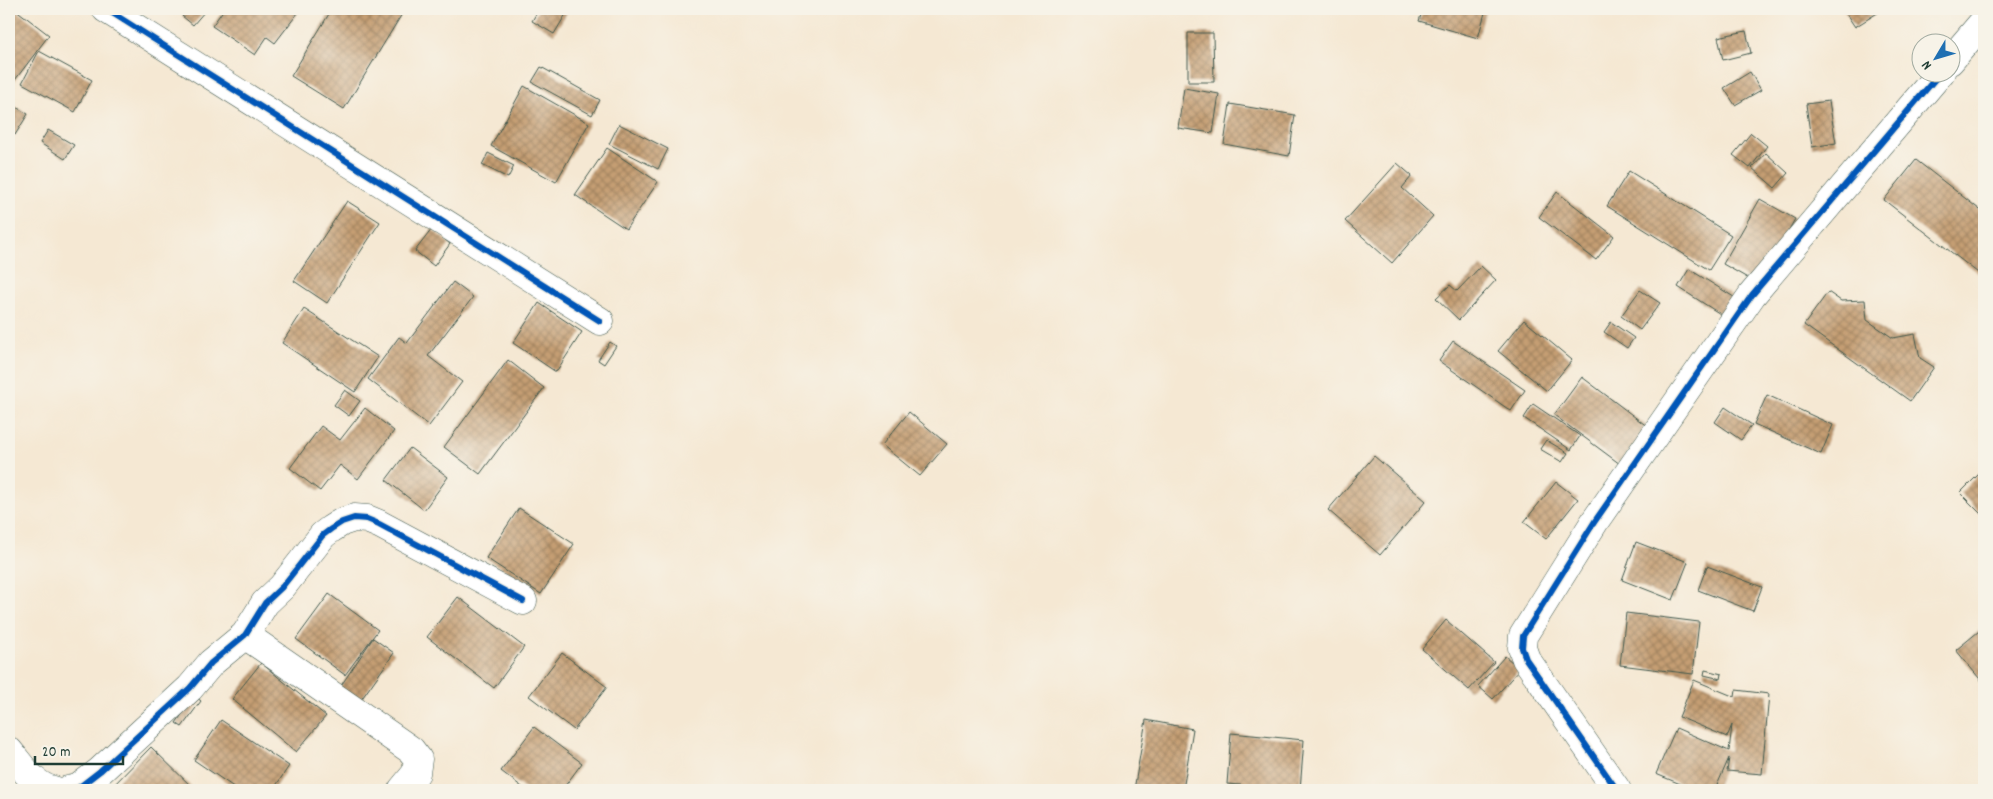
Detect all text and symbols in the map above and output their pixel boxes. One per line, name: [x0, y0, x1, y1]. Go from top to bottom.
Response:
north arrow: [1910, 32, 1960, 82]
text: N: [1917, 56, 1937, 74]
scale bar: [35, 734, 122, 766]
text: 20 m: [42, 742, 70, 764]

